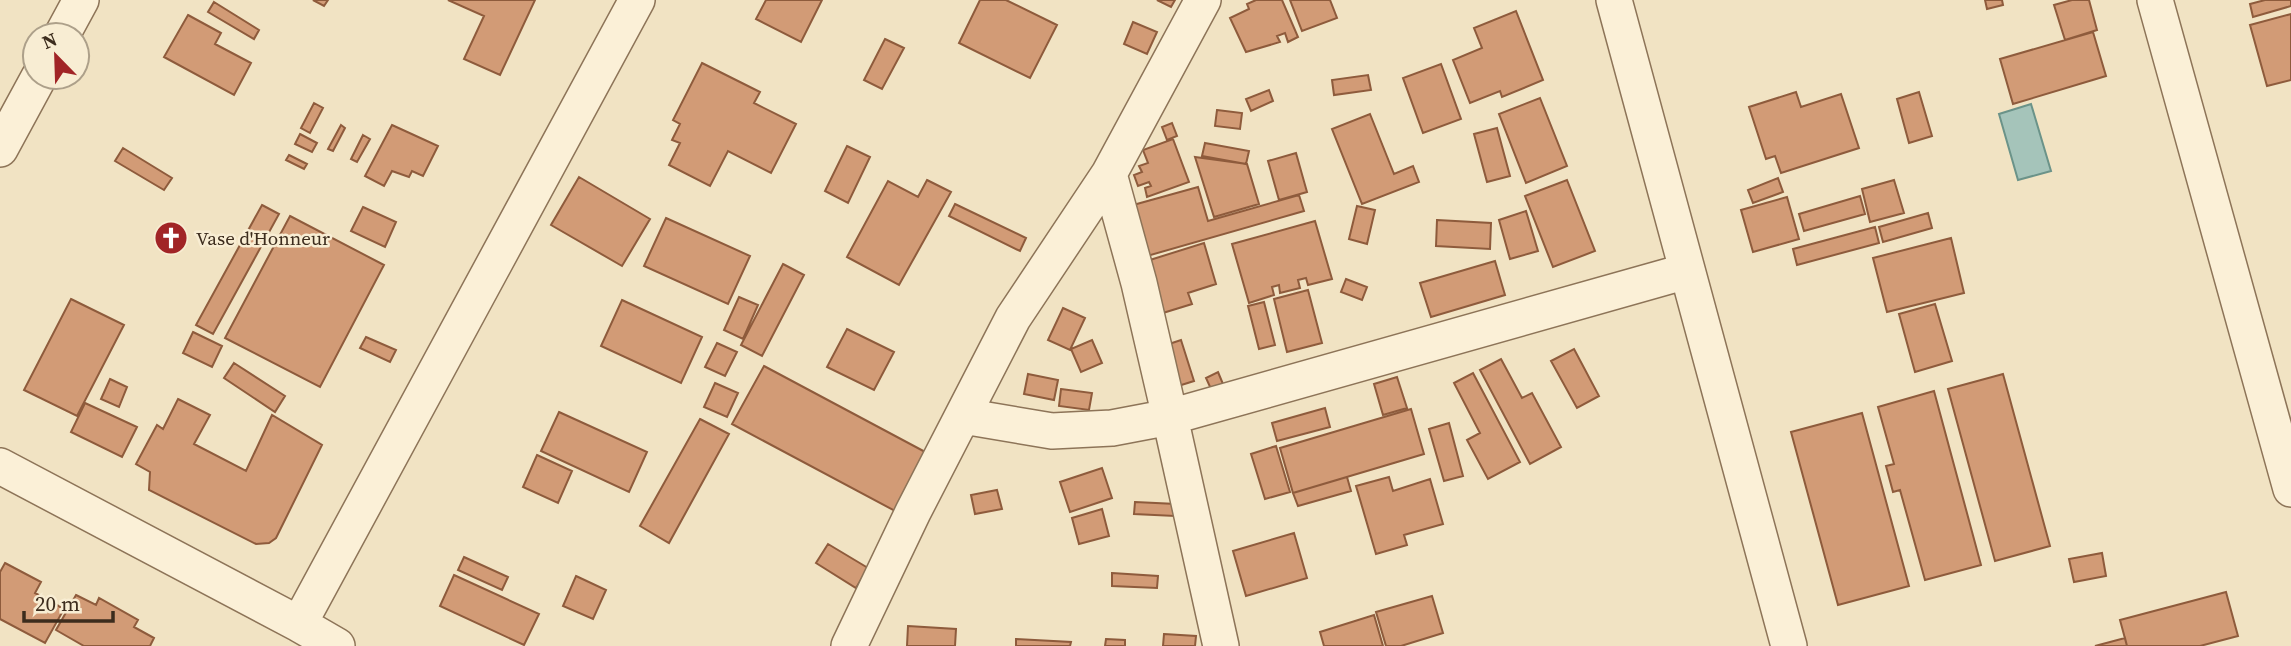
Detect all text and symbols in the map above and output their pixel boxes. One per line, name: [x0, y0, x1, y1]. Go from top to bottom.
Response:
north arrow: [21, 21, 91, 91]
text: N: [38, 26, 61, 55]
church icon: Vase d'Honneur: [152, 219, 190, 257]
place label: Vase d'Honneur: [196, 225, 330, 251]
scale bar: [24, 580, 114, 624]
text: 20 m: [35, 589, 80, 618]

